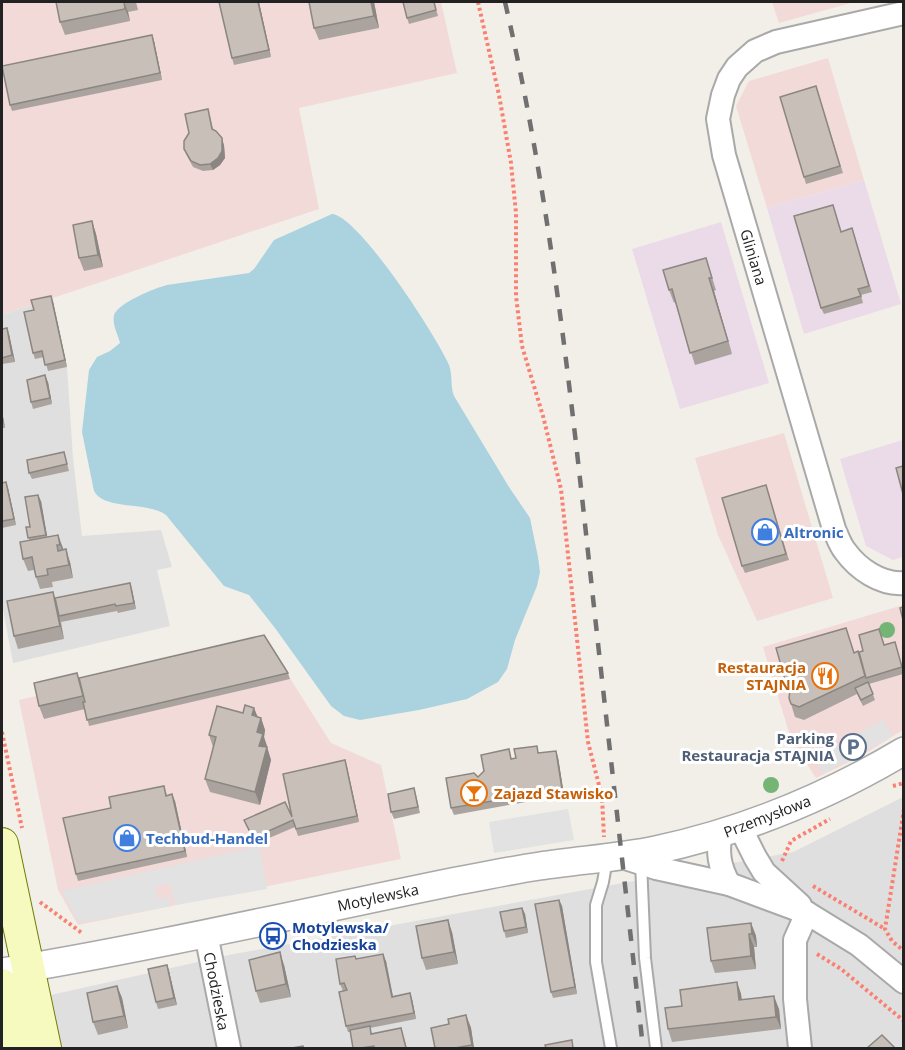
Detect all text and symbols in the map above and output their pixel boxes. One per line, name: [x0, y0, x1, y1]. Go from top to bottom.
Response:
street label: Gliniana: [736, 227, 772, 287]
shop icon: Altronic: [750, 517, 780, 547]
place label: Altronic: [784, 522, 844, 542]
place label: Restauracja STAJNIA: [717, 657, 807, 694]
restaurant icon: Restauracja STAJNIA: [810, 661, 840, 691]
place label: Parking Restauracja STAJNIA: [681, 728, 835, 765]
parking icon: Parking Restauracja STAJNIA: [838, 732, 868, 762]
bar icon: Zajazd Stawisko: [459, 778, 489, 808]
place label: Zajazd Stawisko: [494, 783, 613, 803]
street label: Przemysłowa: [721, 790, 813, 842]
shop icon: Techbud-Handel: [112, 823, 142, 853]
place label: Techbud-Handel: [146, 828, 268, 848]
street label: Motylewska: [336, 879, 420, 915]
place label: Motylewska/ Chodzieska: [292, 917, 390, 954]
bus stop icon: Motylewska/ Chodzieska: [258, 921, 288, 951]
street label: Chodzieska: [200, 950, 234, 1032]

